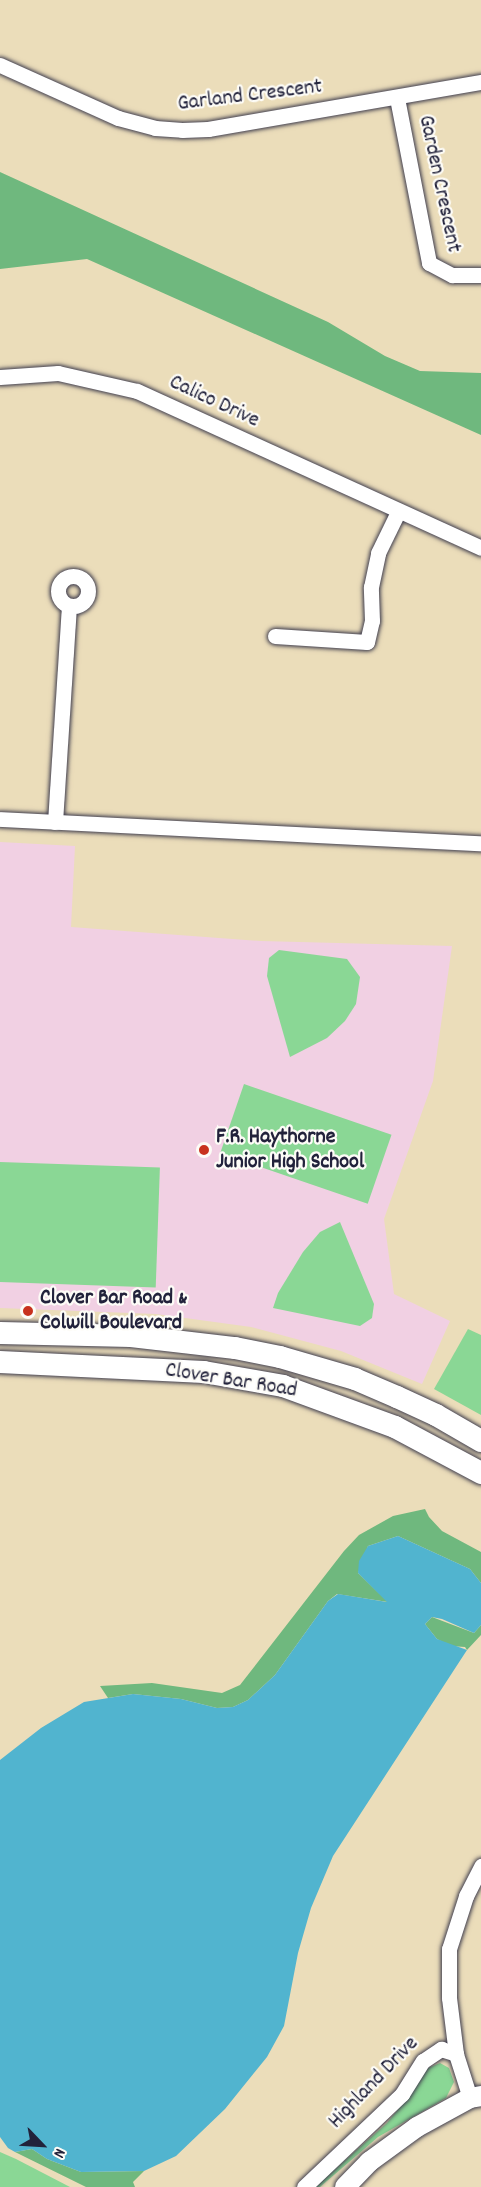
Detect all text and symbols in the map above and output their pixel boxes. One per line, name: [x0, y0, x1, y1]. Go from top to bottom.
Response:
street label: Garland Crescent: [176, 74, 324, 118]
street label: Garden Crescent: [412, 113, 466, 255]
street label: Calico Drive: [165, 370, 263, 434]
place label: F.R. Haythorne Junior High School: [216, 1124, 364, 1176]
marker: F.R. Haythorne Junior High School: [197, 1143, 211, 1157]
place label: Clover Bar Road & Colwill Boulevard: [40, 1285, 188, 1336]
marker: Clover Bar Road & Colwill Boulevard: [21, 1304, 35, 1318]
street label: Clover Bar Road: [163, 1358, 299, 1404]
street label: Highland Drive: [323, 2031, 425, 2135]
north arrow: [12, 2115, 72, 2175]
text: N: [47, 2144, 71, 2161]

